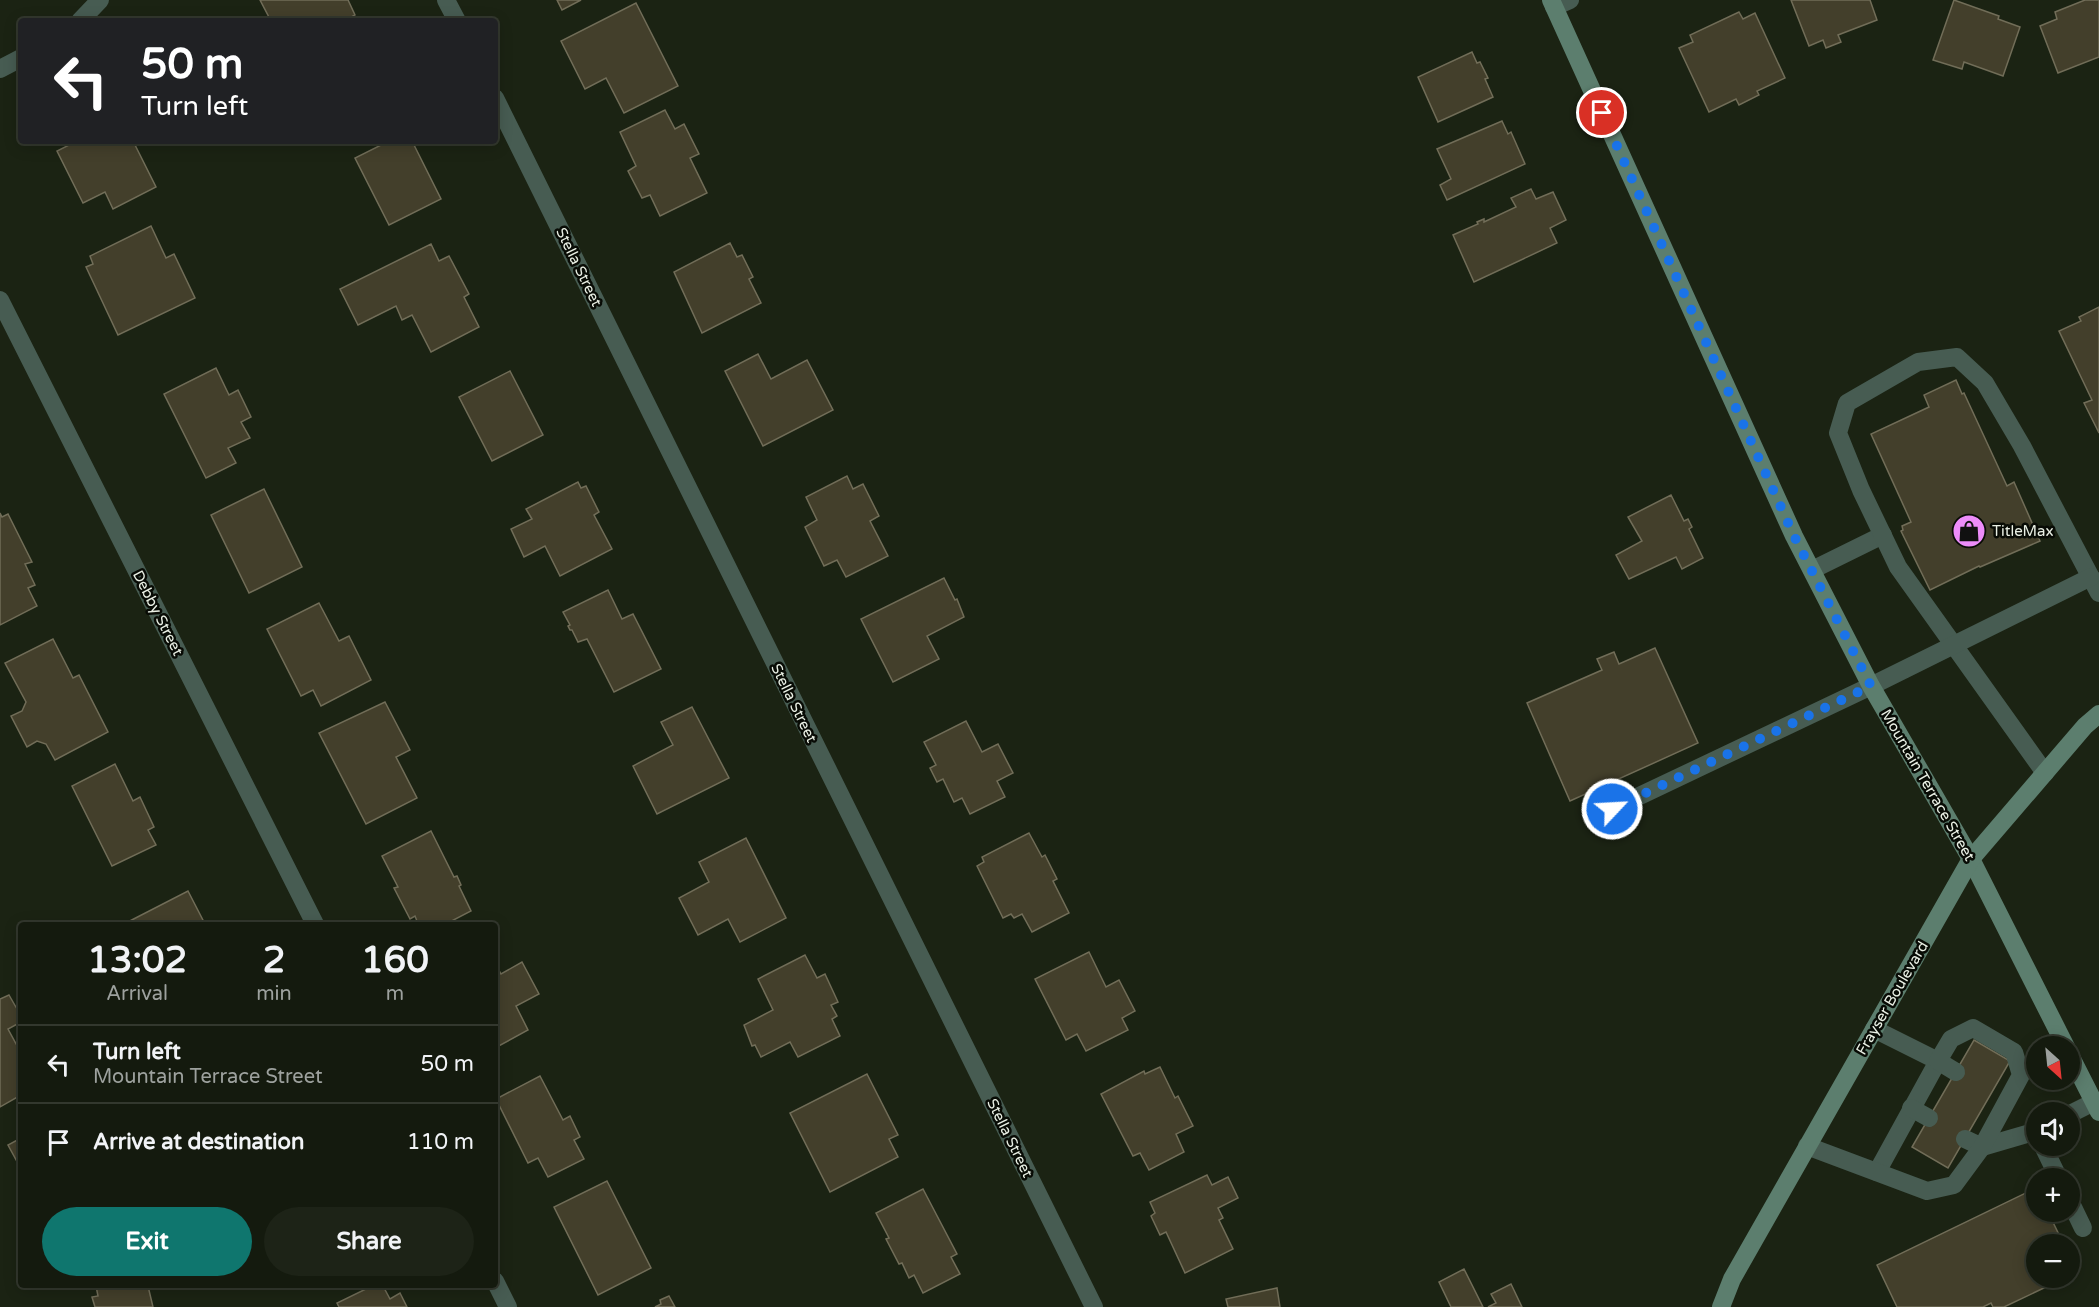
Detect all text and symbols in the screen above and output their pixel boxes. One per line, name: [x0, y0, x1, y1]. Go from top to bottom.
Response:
text: 50 m: [141, 39, 243, 90]
icon: left: [42, 42, 120, 120]
pin: [1576, 87, 1627, 138]
text: Turn left: [141, 90, 248, 123]
icon: arrive: [1585, 96, 1618, 129]
street label: Stella Street: [552, 225, 606, 310]
shop icon: TitleMax: [1951, 513, 1987, 549]
place label: TitleMax: [1992, 522, 2054, 540]
street label: Debby Street: [129, 567, 187, 659]
street label: Stella Street: [767, 661, 821, 746]
street label: Mountain Terrace Street: [1877, 706, 1979, 864]
position arrow: [1580, 777, 1644, 841]
street label: Frayser Boulevard: [1852, 938, 1932, 1058]
text: 13:02: [87, 939, 187, 982]
text: 2: [263, 939, 285, 982]
text: 160: [361, 939, 429, 982]
text: Arrival: [106, 982, 168, 1006]
text: min: [256, 982, 292, 1006]
text: m: [386, 982, 404, 1006]
north arrow: [2026, 1036, 2080, 1090]
map controls: [2026, 1036, 2080, 1288]
text: Turn left: [93, 1039, 181, 1065]
icon: left: [42, 1048, 75, 1081]
text: 50 m: [420, 1051, 474, 1077]
text: Mountain Terrace Street: [93, 1065, 323, 1089]
street label: Stella Street: [983, 1096, 1037, 1181]
button: sound: [2026, 1102, 2080, 1156]
icon: arrive: [42, 1126, 75, 1159]
text: Arrive at destination: [93, 1129, 304, 1155]
text: 110 m: [407, 1129, 474, 1155]
button: +: [2026, 1168, 2080, 1222]
button: Exit: [42, 1207, 252, 1276]
button: Share: [264, 1207, 474, 1276]
button: −: [2026, 1234, 2080, 1288]

